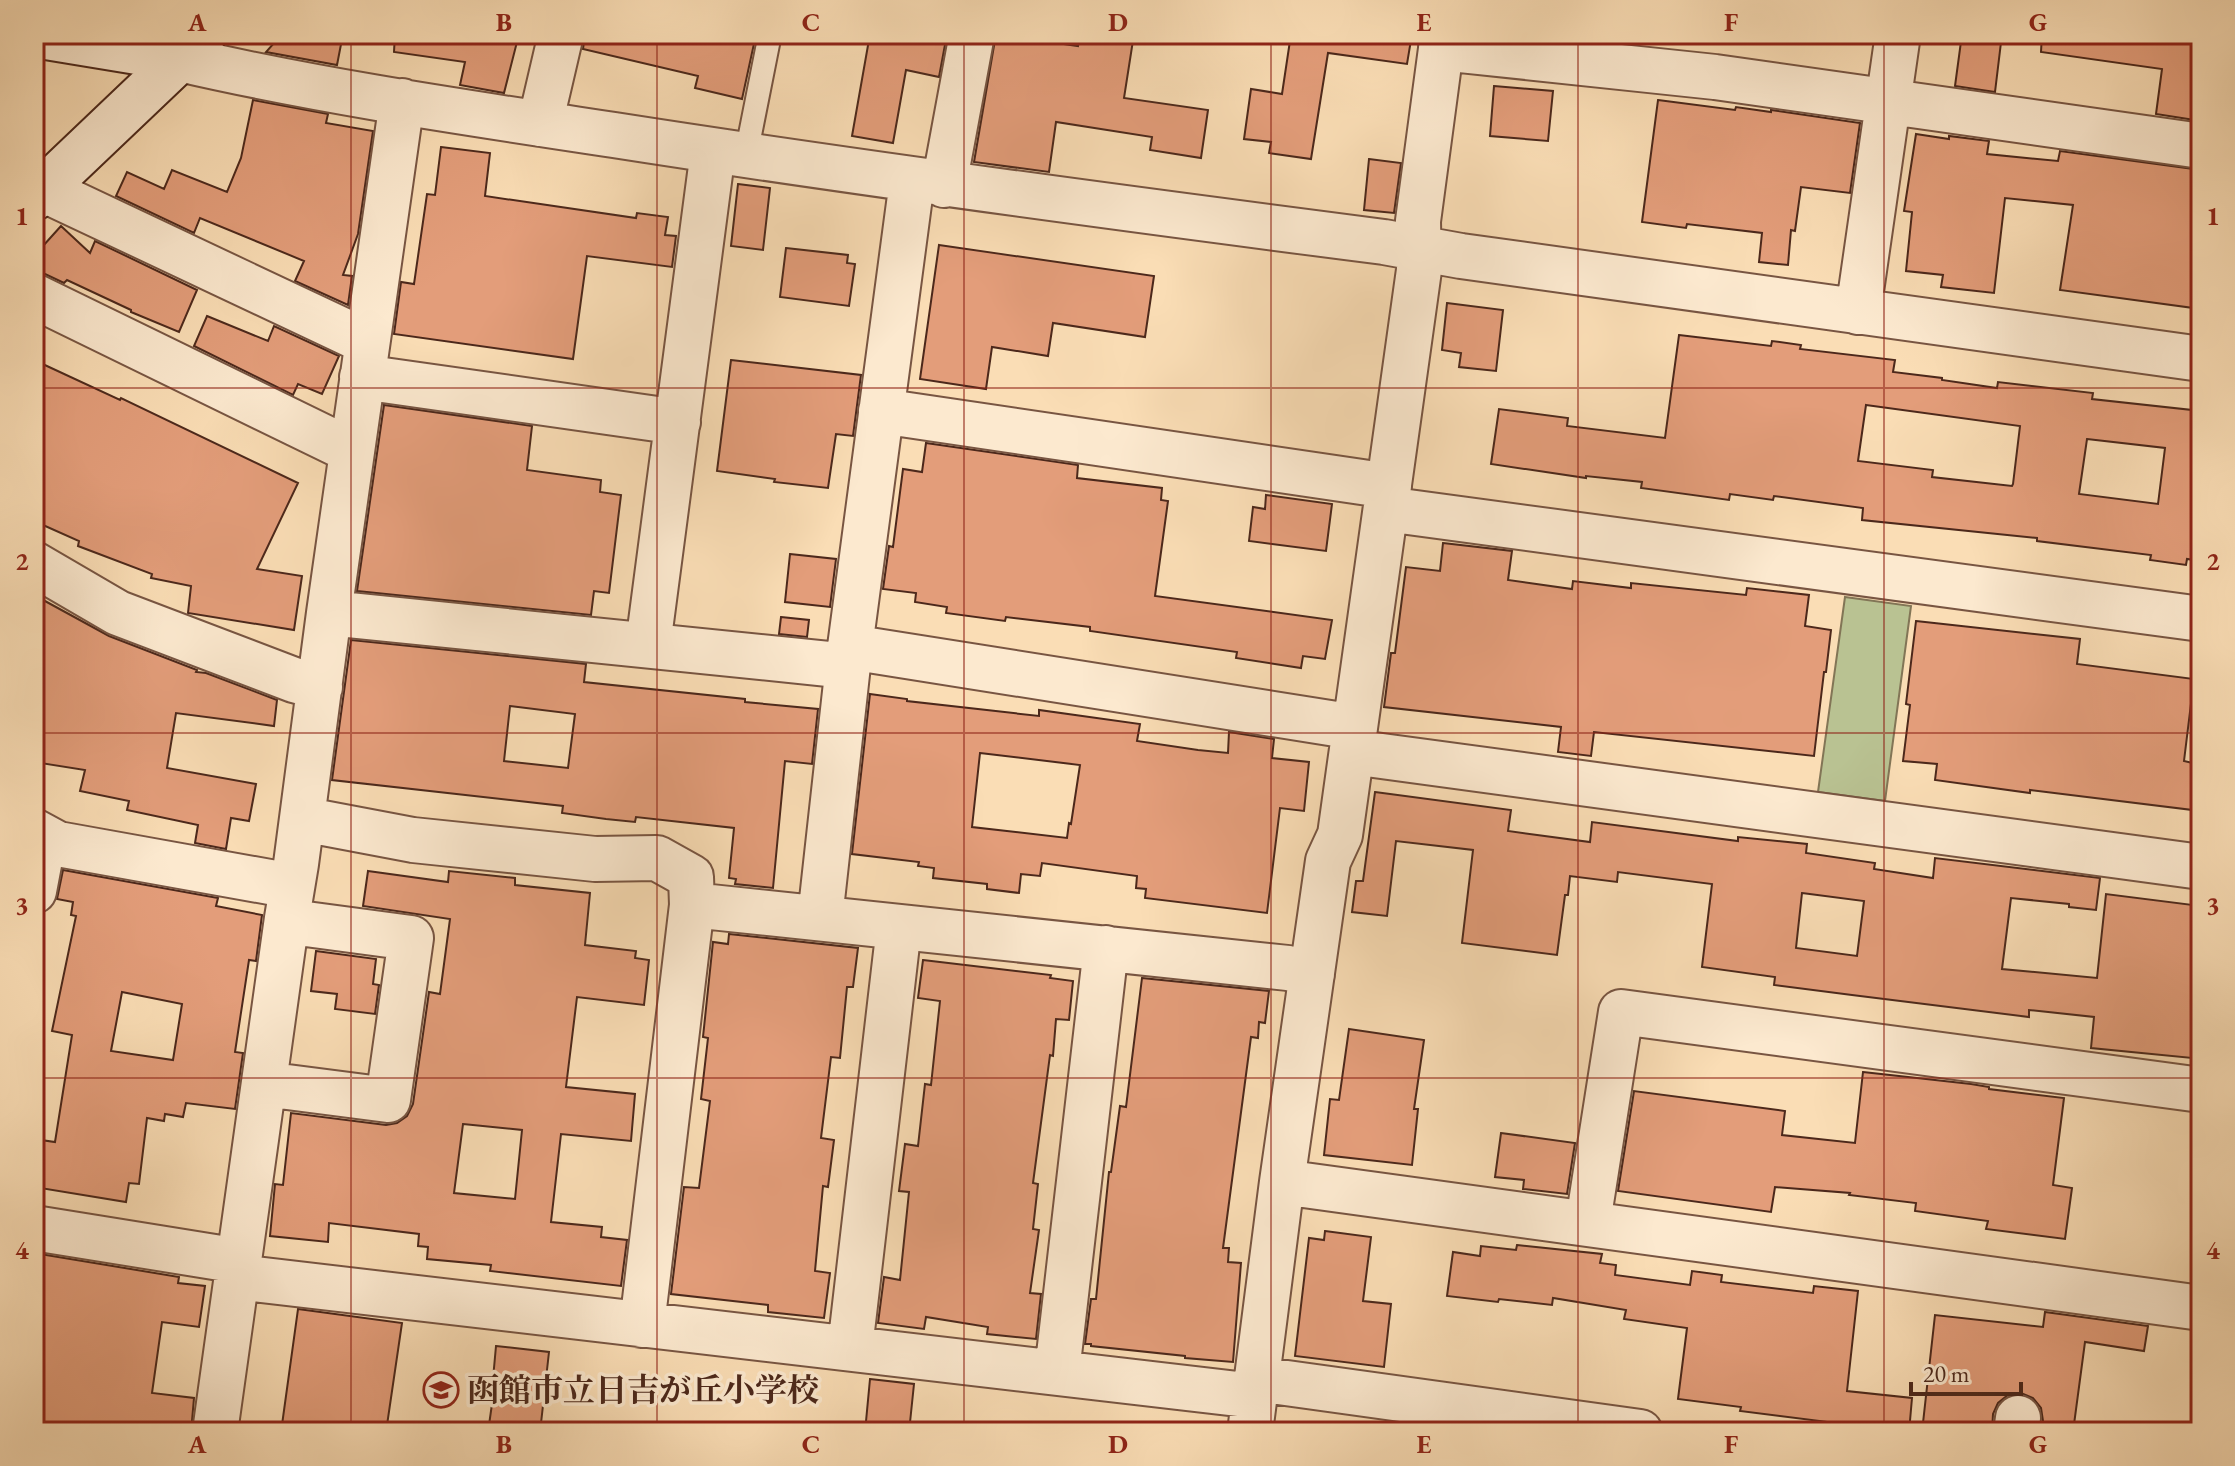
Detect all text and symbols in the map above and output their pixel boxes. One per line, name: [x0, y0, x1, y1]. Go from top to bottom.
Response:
text: A: [187, 5, 207, 39]
text: B: [496, 5, 512, 39]
text: C: [802, 5, 820, 39]
text: D: [1108, 5, 1128, 39]
text: E: [1417, 5, 1432, 39]
text: F: [1724, 5, 1738, 39]
text: G: [2029, 5, 2048, 39]
text: 1: [15, 199, 29, 233]
text: 1: [2206, 199, 2220, 233]
text: 2: [15, 544, 29, 578]
text: 2: [2206, 544, 2220, 578]
text: 3: [15, 888, 29, 922]
text: 3: [2206, 888, 2220, 922]
text: 4: [15, 1233, 29, 1267]
text: 4: [2206, 1233, 2220, 1267]
scale bar: [1911, 1346, 2021, 1396]
text: 20 m: [1923, 1358, 1970, 1389]
place label: 函館市立日吉が丘小学校: [467, 1369, 819, 1411]
school or university icon: 函館市立日吉が丘小学校: [422, 1371, 460, 1409]
text: A: [187, 1427, 207, 1461]
text: B: [496, 1427, 512, 1461]
text: C: [802, 1427, 820, 1461]
text: D: [1108, 1427, 1128, 1461]
text: E: [1417, 1427, 1432, 1461]
text: F: [1724, 1427, 1738, 1461]
text: G: [2029, 1427, 2048, 1461]

